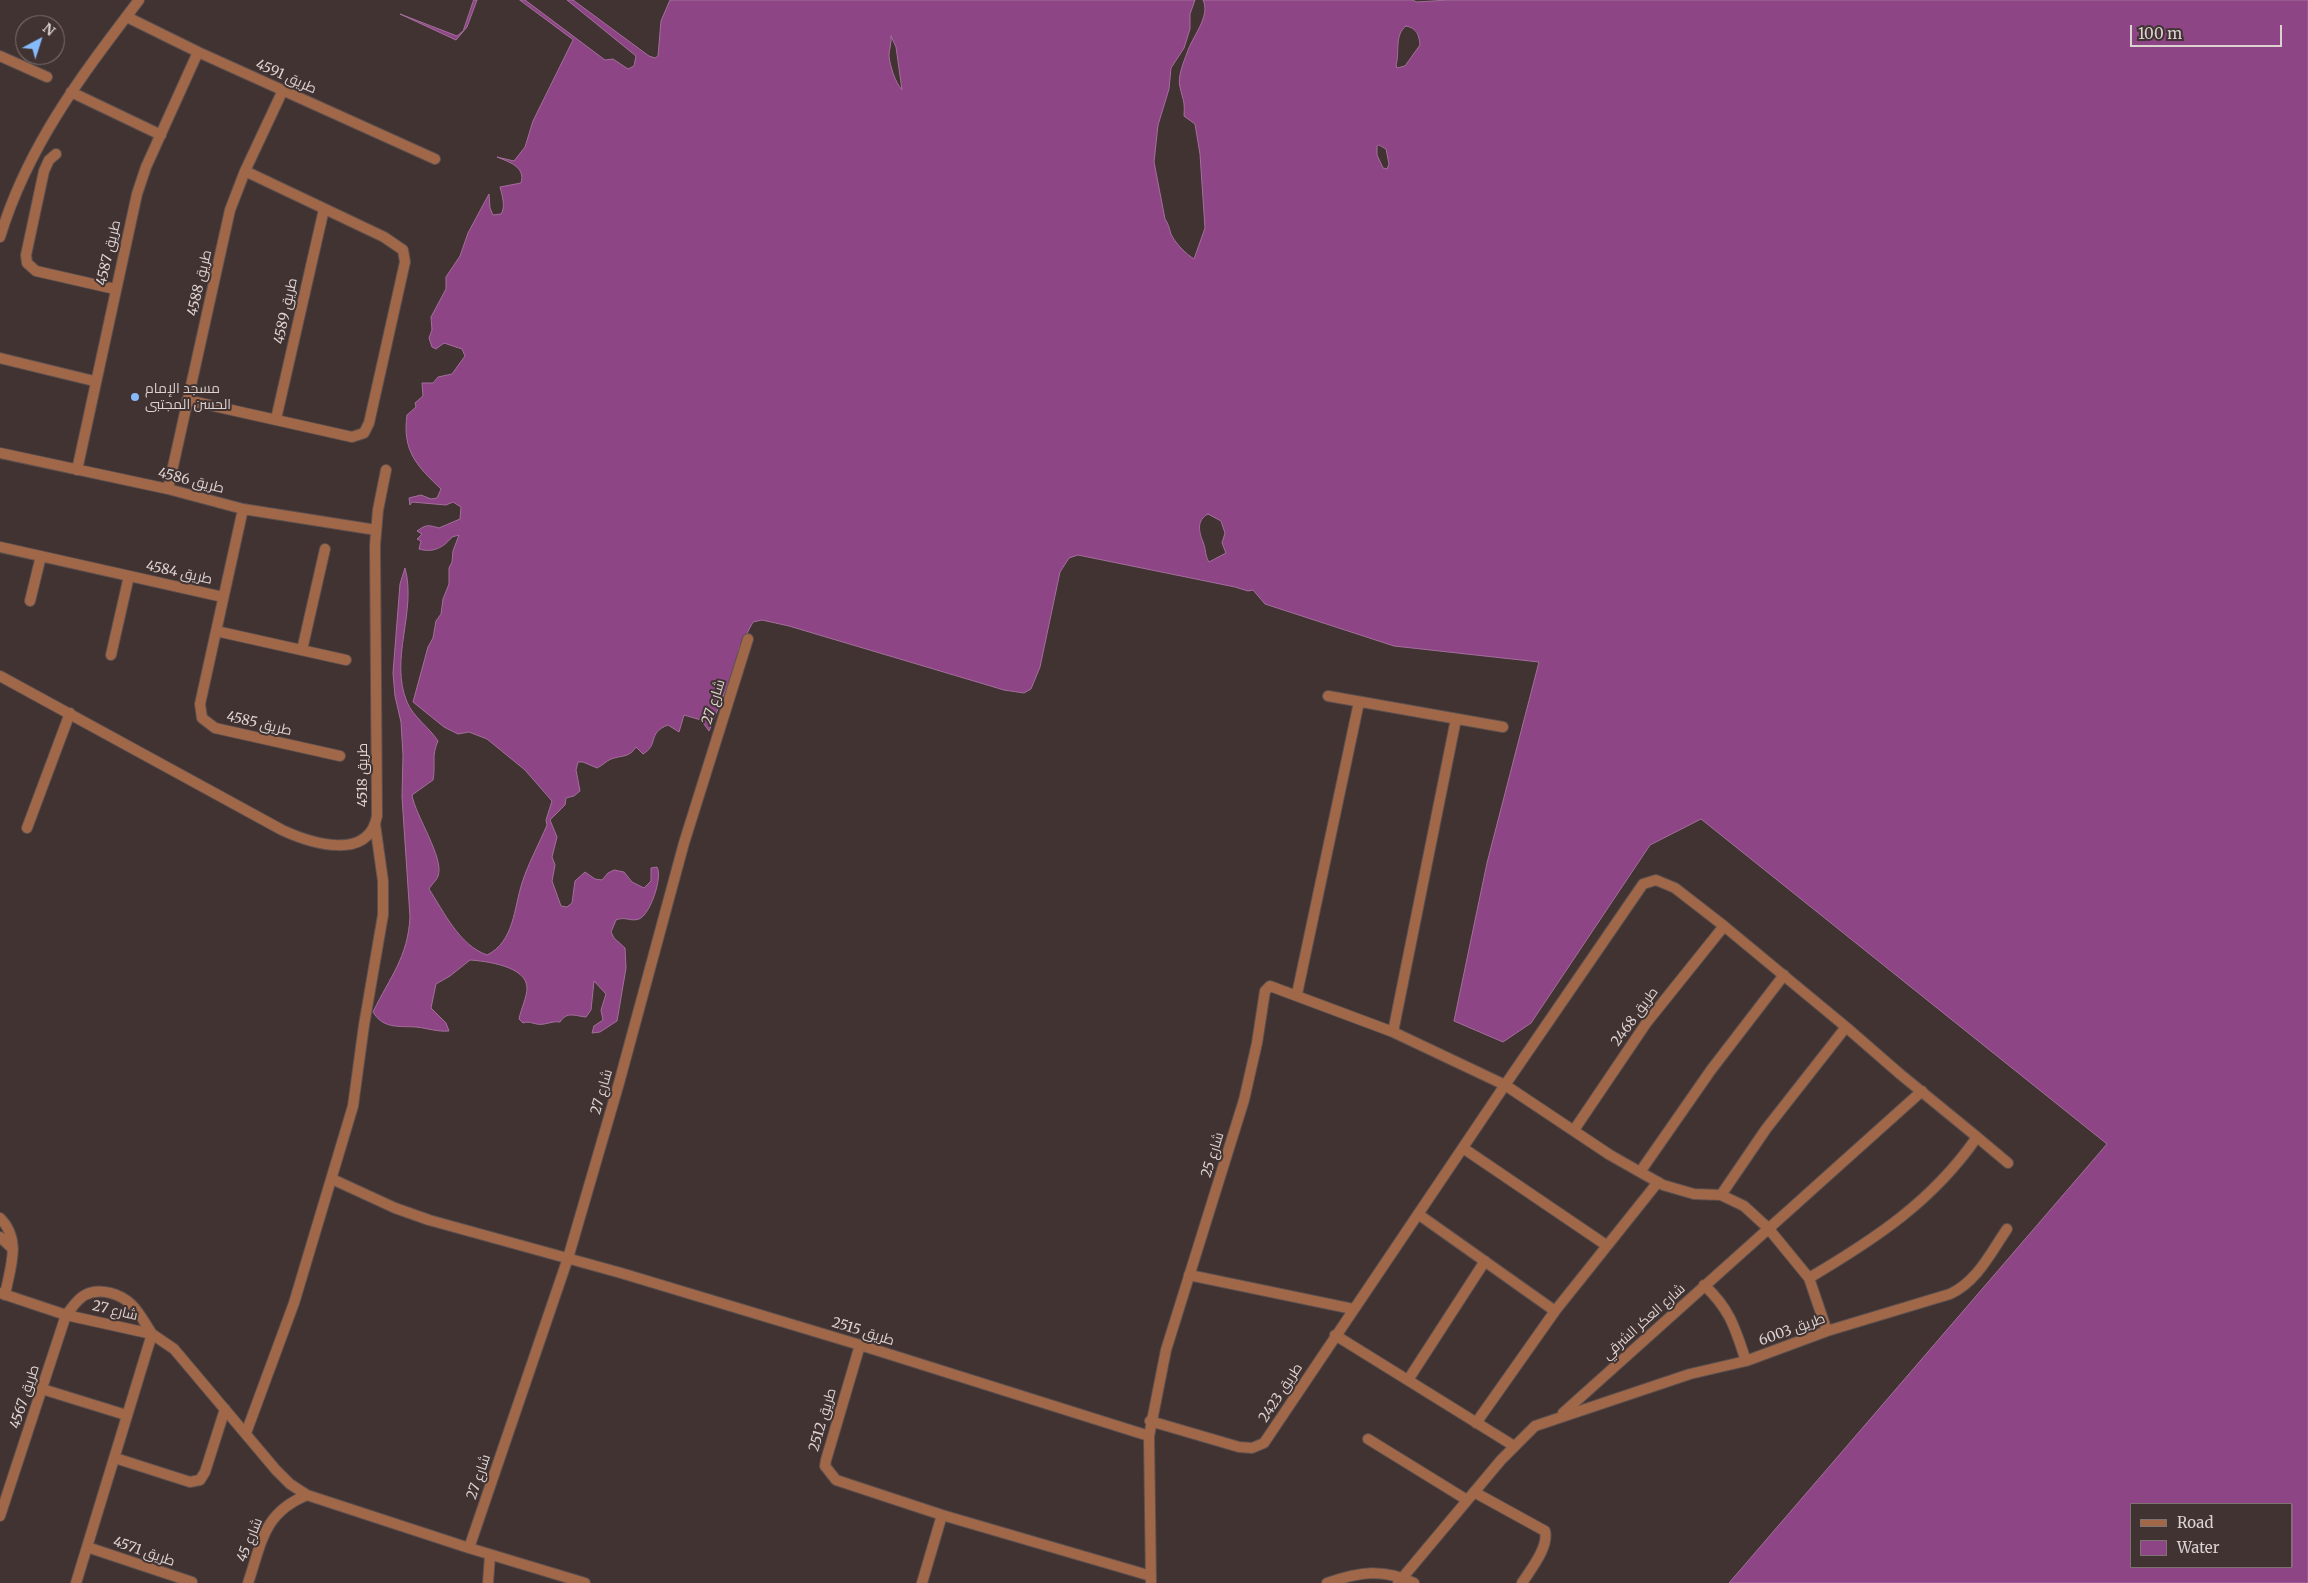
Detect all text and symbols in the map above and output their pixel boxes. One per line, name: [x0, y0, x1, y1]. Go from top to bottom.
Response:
north arrow: [15, 15, 65, 65]
scale bar: [2133, 15, 2286, 47]
text: N: [39, 19, 59, 40]
text: 100 m: [2138, 24, 2182, 43]
street label: طريق 4591: [253, 56, 319, 98]
street label: طريق 4587: [93, 219, 125, 287]
street label: طريق 4588: [184, 248, 216, 318]
street label: طريق 4589: [271, 276, 301, 346]
place label: مسجد الإمام الحسن المجتبى: [145, 381, 231, 414]
marker: مسجد الإمام الحسن المجتبى: [129, 391, 141, 403]
street label: طريق 4586: [156, 465, 226, 497]
street label: طريق 4584: [144, 558, 214, 588]
street label: شارع 27: [699, 677, 729, 727]
street label: طريق 4585: [225, 708, 293, 740]
street label: طريق 4518: [355, 743, 371, 807]
street label: طريق 2468: [1608, 984, 1662, 1050]
street label: شارع 27: [588, 1067, 616, 1117]
street label: شارع 25: [1198, 1130, 1228, 1180]
street label: شارع العكر الشرقي: [1599, 1280, 1689, 1364]
street label: شارع 27: [91, 1298, 139, 1324]
street label: طريق 6003: [1757, 1310, 1827, 1350]
street label: طريق 2515: [830, 1315, 896, 1349]
street label: طريق 2423: [1256, 1360, 1306, 1426]
street label: طريق 4567: [7, 1363, 43, 1431]
street label: طريق 2512: [806, 1386, 840, 1454]
street label: شارع 27: [464, 1452, 494, 1502]
legend: [2130, 1503, 2293, 1568]
text: Road: [2177, 1513, 2213, 1532]
street label: شارع 45: [234, 1516, 266, 1564]
street label: طريق 4571: [111, 1534, 177, 1570]
text: Water: [2177, 1538, 2219, 1557]

